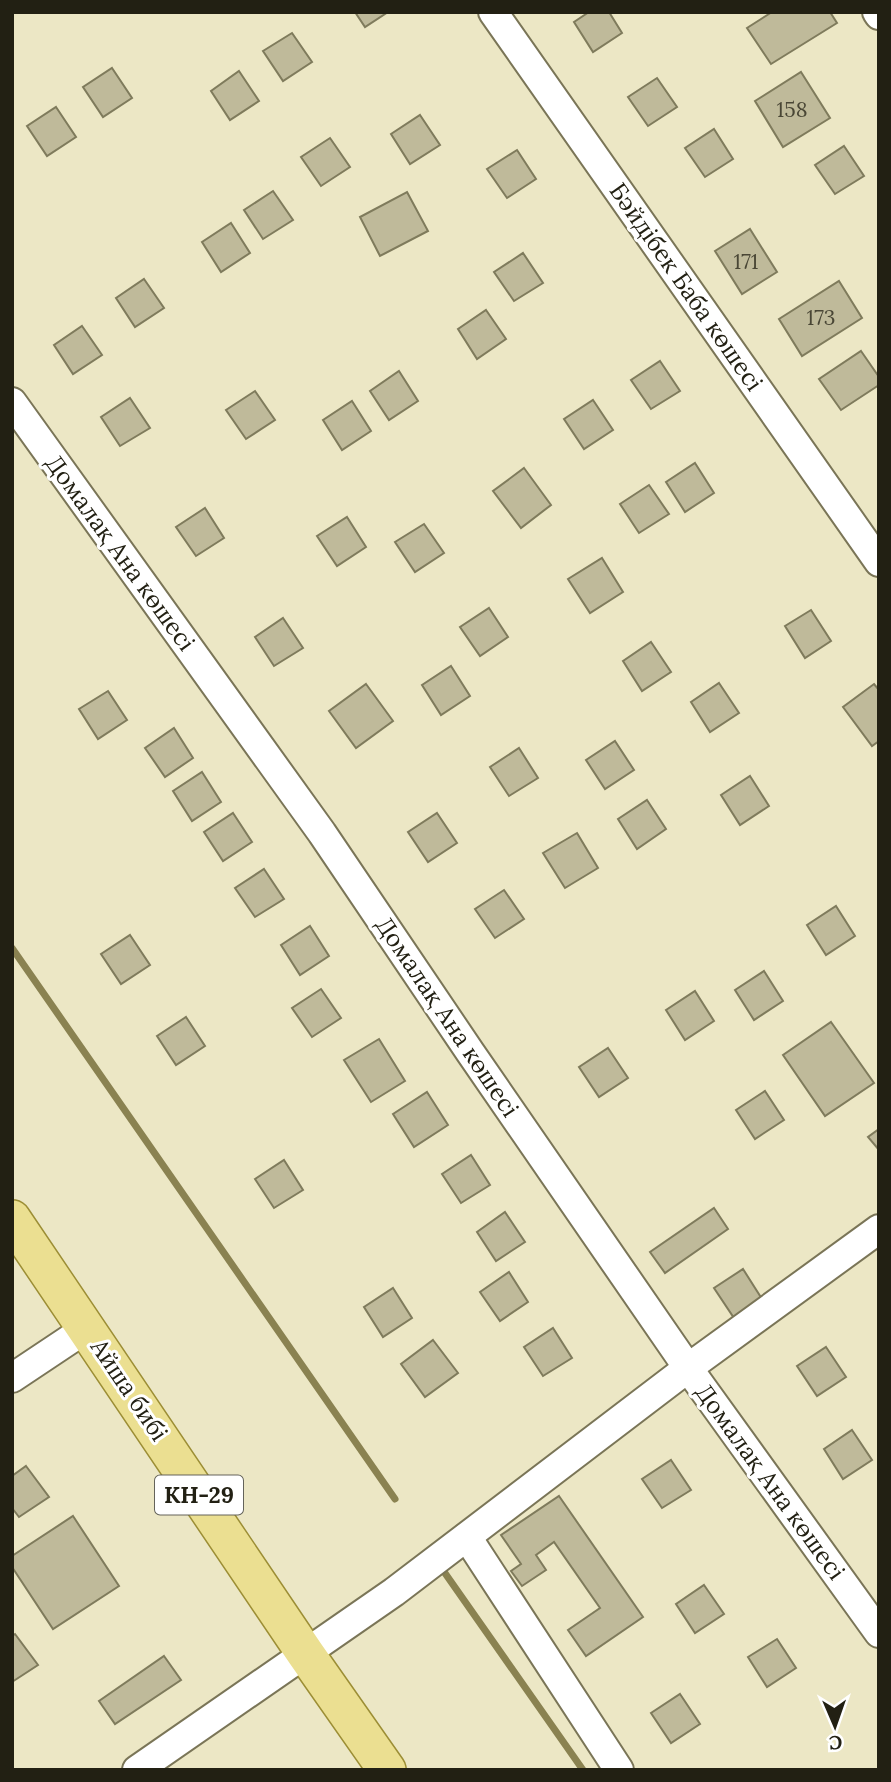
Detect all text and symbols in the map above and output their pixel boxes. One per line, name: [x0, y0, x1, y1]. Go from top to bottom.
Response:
house number: 158: [777, 96, 807, 123]
street label: Бәйдібек Баба көшесі: [603, 177, 770, 397]
house number: 171: [734, 248, 758, 275]
house number: 173: [806, 304, 836, 331]
street label: Домалақ Ана көшесі: [39, 448, 202, 657]
street label: Домалақ Ана көшесі: [369, 911, 526, 1123]
street label: Айша бибі: [83, 1332, 175, 1447]
street label: Домалақ Ана көшесі: [689, 1377, 852, 1586]
road number: КН-29: [155, 1476, 243, 1514]
north arrow: [800, 1691, 870, 1761]
text: С: [829, 1731, 843, 1755]

